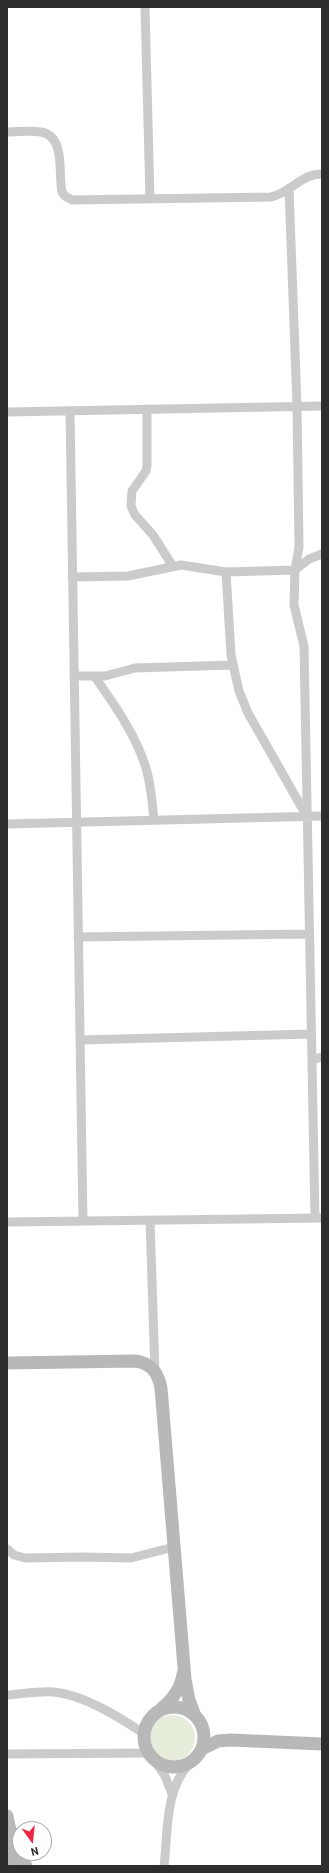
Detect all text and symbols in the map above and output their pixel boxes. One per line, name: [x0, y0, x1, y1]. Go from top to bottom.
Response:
north arrow: [12, 1821, 52, 1861]
text: N: [30, 1845, 40, 1859]

